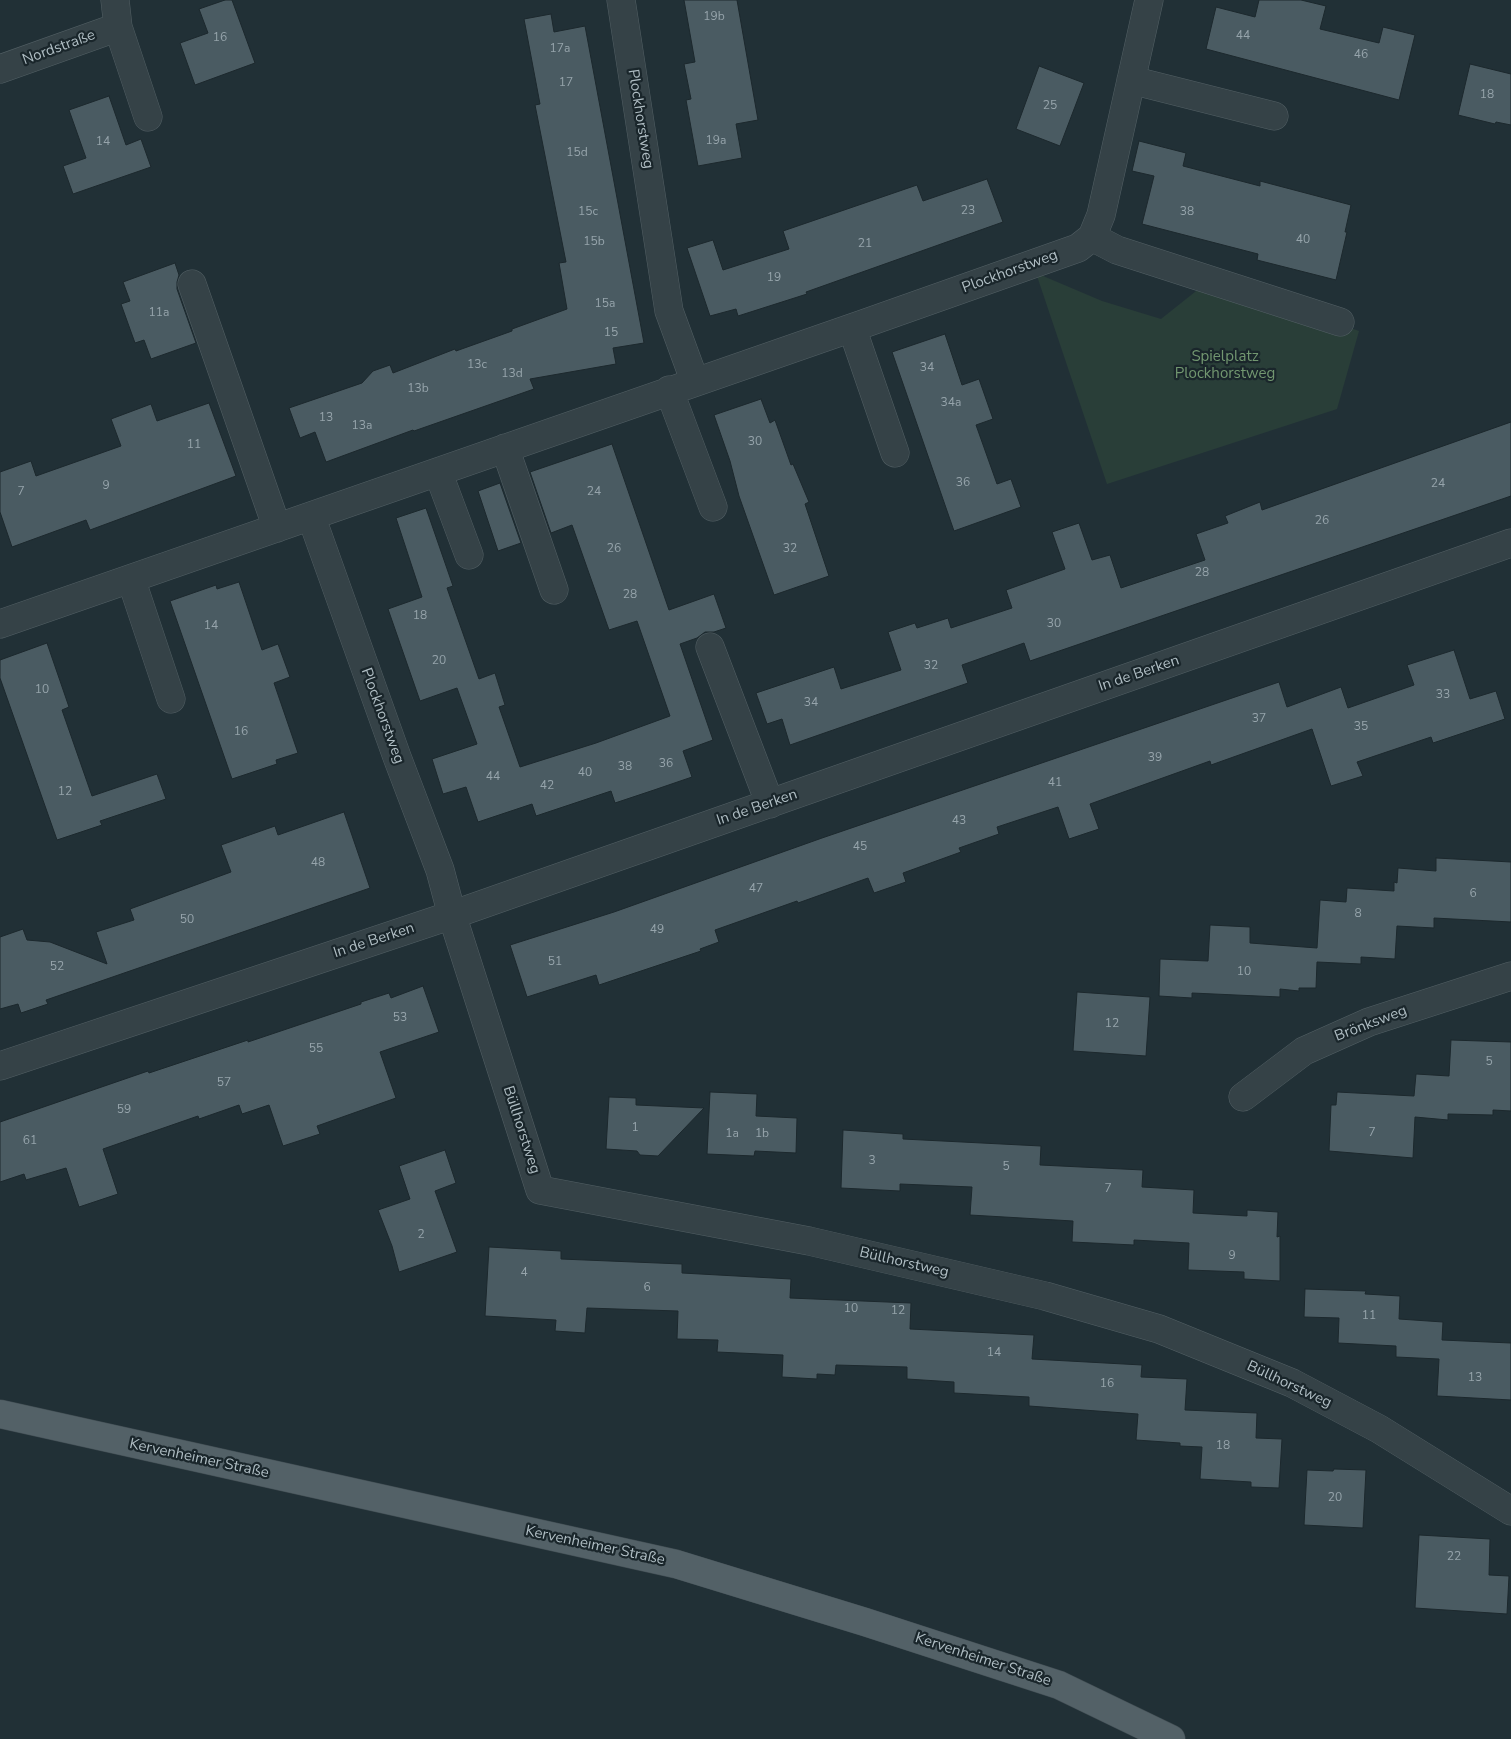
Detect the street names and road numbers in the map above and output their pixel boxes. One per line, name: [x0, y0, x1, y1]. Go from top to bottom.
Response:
street label: Nordstraße: [20, 26, 98, 70]
street label: Plockhorstweg: [623, 68, 657, 170]
street label: Plockhorstweg: [960, 246, 1060, 298]
street label: In de Berken: [1096, 652, 1182, 696]
street label: Plockhorstweg: [356, 666, 408, 766]
street label: In de Berken: [714, 786, 800, 830]
street label: In de Berken: [331, 919, 417, 963]
street label: Brönksweg: [1332, 1002, 1410, 1046]
street label: Büllhorstweg: [498, 1084, 544, 1176]
street label: Büllhorstweg: [857, 1244, 951, 1282]
street label: Büllhorstweg: [1244, 1358, 1334, 1412]
street label: Kervenheimer Straße: [128, 1435, 270, 1483]
street label: Kervenheimer Straße: [524, 1522, 666, 1570]
street label: Kervenheimer Straße: [913, 1629, 1053, 1691]

